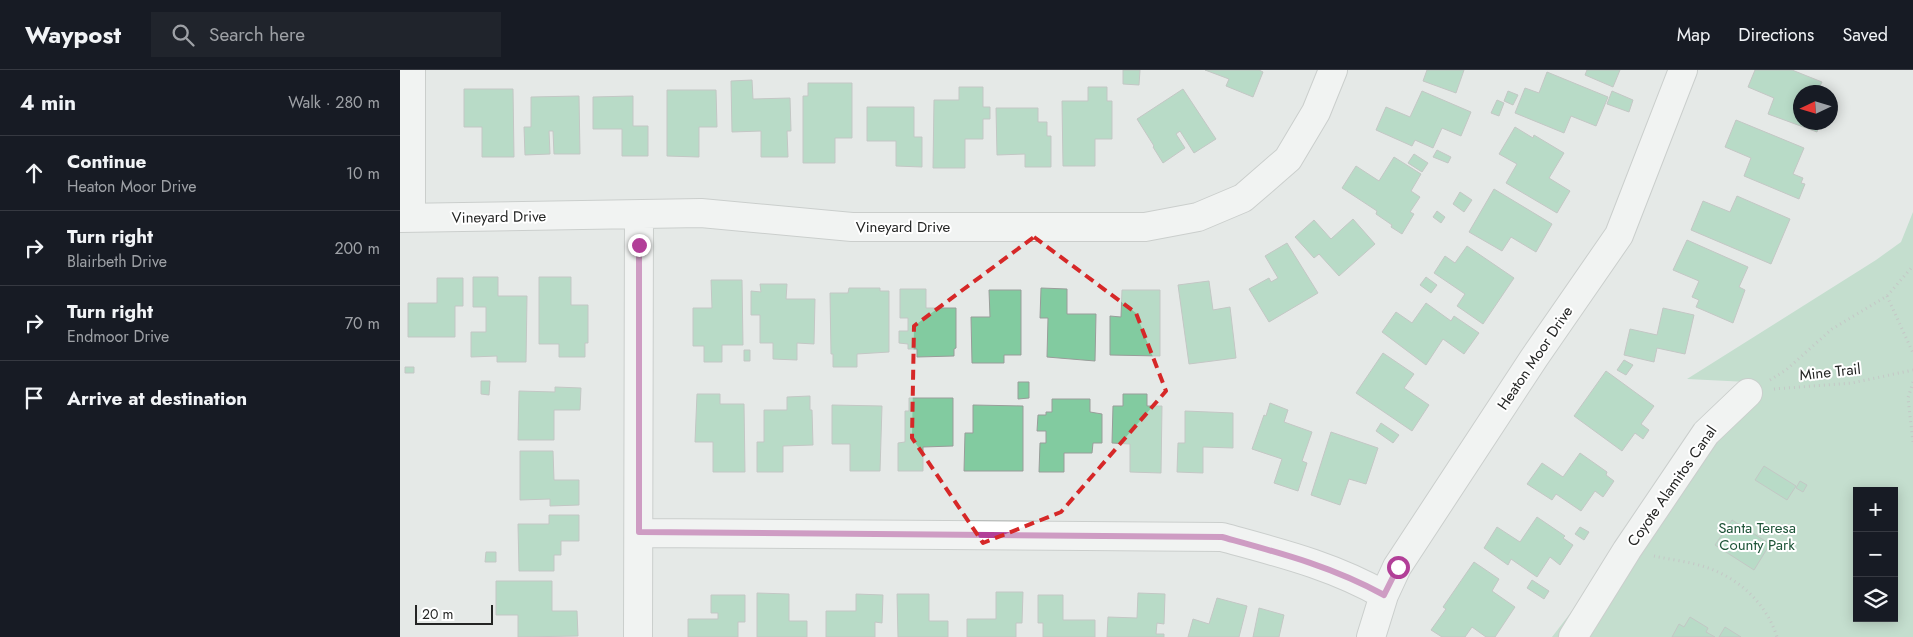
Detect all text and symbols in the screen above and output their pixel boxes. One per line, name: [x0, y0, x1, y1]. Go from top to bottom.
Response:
search box: [151, 12, 501, 57]
text: Waypost: [25, 17, 121, 52]
icon: search: [169, 21, 197, 49]
text: Search here: [209, 21, 305, 48]
text: Map: [1677, 22, 1710, 48]
text: Directions: [1738, 22, 1814, 48]
text: Saved: [1842, 22, 1888, 48]
north arrow: [1793, 85, 1838, 130]
text: 4 min: [20, 88, 76, 118]
text: Walk · 280 m: [288, 91, 380, 114]
text: Continue: [67, 148, 146, 175]
icon: ahead: [20, 159, 48, 187]
text: 10 m: [346, 162, 380, 185]
text: Heaton Moor Drive: [67, 175, 196, 198]
street label: Vineyard Drive: [452, 205, 547, 229]
street label: Vineyard Drive: [856, 216, 951, 238]
text: Turn right: [67, 223, 153, 250]
icon: right: [20, 234, 48, 262]
route end: [628, 234, 651, 257]
text: 200 m: [334, 237, 380, 260]
text: Blairbeth Drive: [67, 250, 167, 273]
text: Turn right: [67, 298, 153, 325]
street label: Heaton Moor Drive: [1492, 301, 1578, 414]
icon: right: [20, 309, 48, 337]
text: 70 m: [345, 312, 380, 335]
text: Endmoor Drive: [67, 325, 169, 348]
street label: Mine Trail: [1798, 358, 1862, 386]
icon: arrive: [20, 384, 48, 412]
text: Arrive at destination: [67, 385, 247, 412]
street label: Coyote Alamitos Canal: [1622, 421, 1722, 551]
map controls: [1853, 487, 1898, 622]
button: +: [1853, 487, 1898, 532]
park label: Santa Teresa County Park: [1718, 517, 1796, 556]
button: −: [1853, 532, 1898, 577]
route start: [1387, 556, 1410, 579]
button: layers: [1853, 577, 1898, 622]
scale bar: [415, 602, 492, 625]
text: 20 m: [422, 604, 454, 624]

